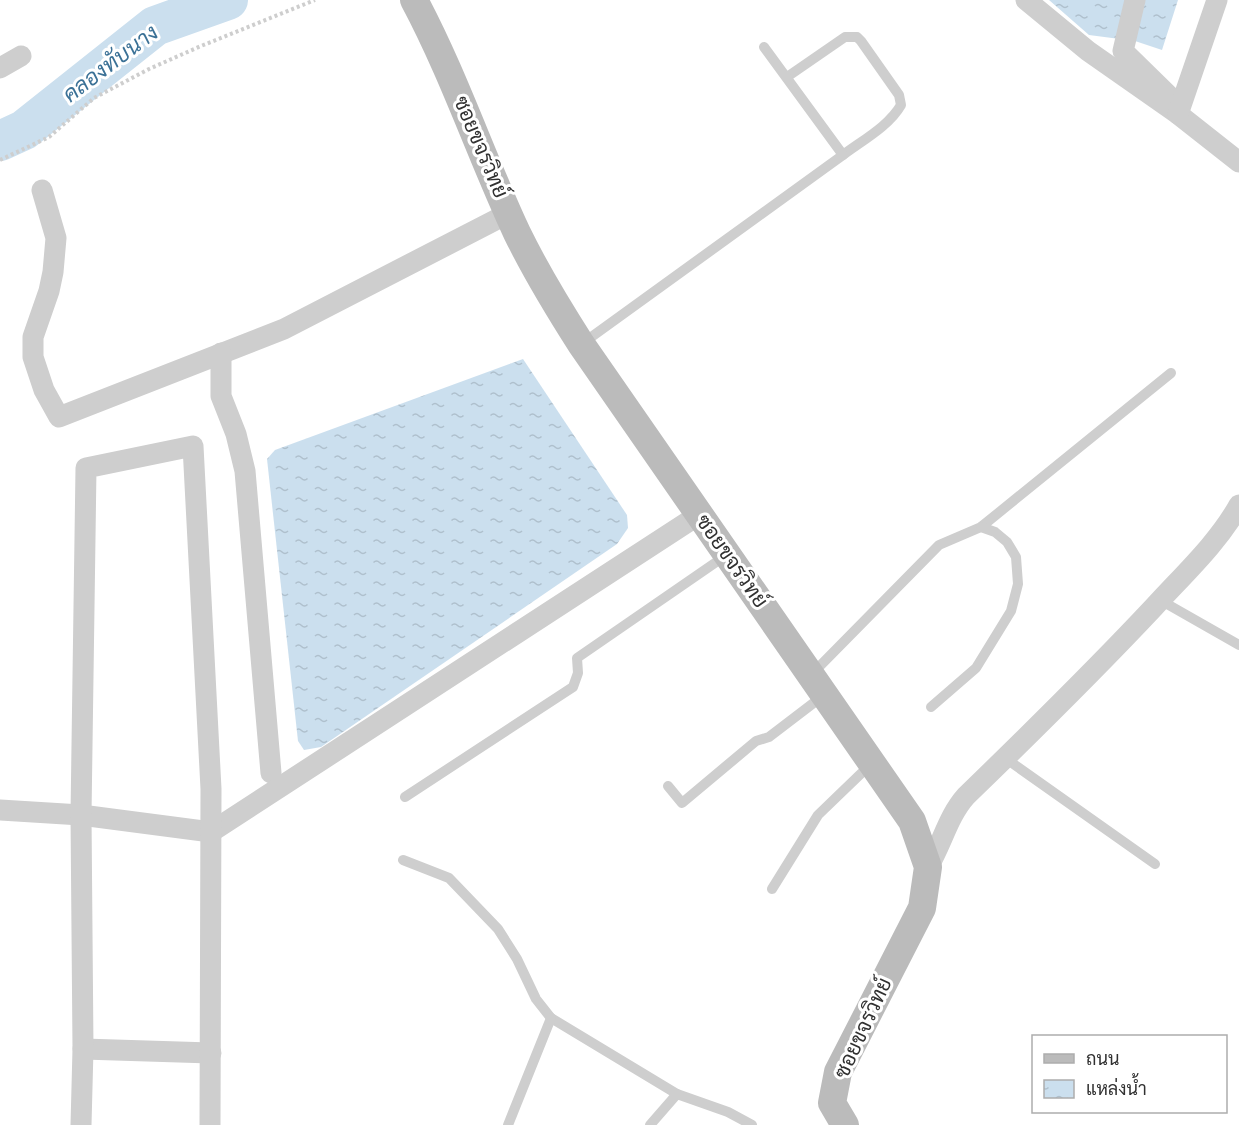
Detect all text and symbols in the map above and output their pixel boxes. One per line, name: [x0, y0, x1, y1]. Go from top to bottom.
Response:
water label: คลองทับนาง: [57, 18, 162, 106]
street label: ซอยขจรวิทย์: [450, 92, 515, 201]
street label: ซอยขจรวิทย์: [692, 509, 774, 612]
street label: ซอยขจรวิทย์: [827, 973, 896, 1082]
legend: [1032, 1035, 1227, 1113]
text: ถนน: [1086, 1047, 1119, 1069]
text: แหล่งน้ำ: [1086, 1073, 1147, 1099]

